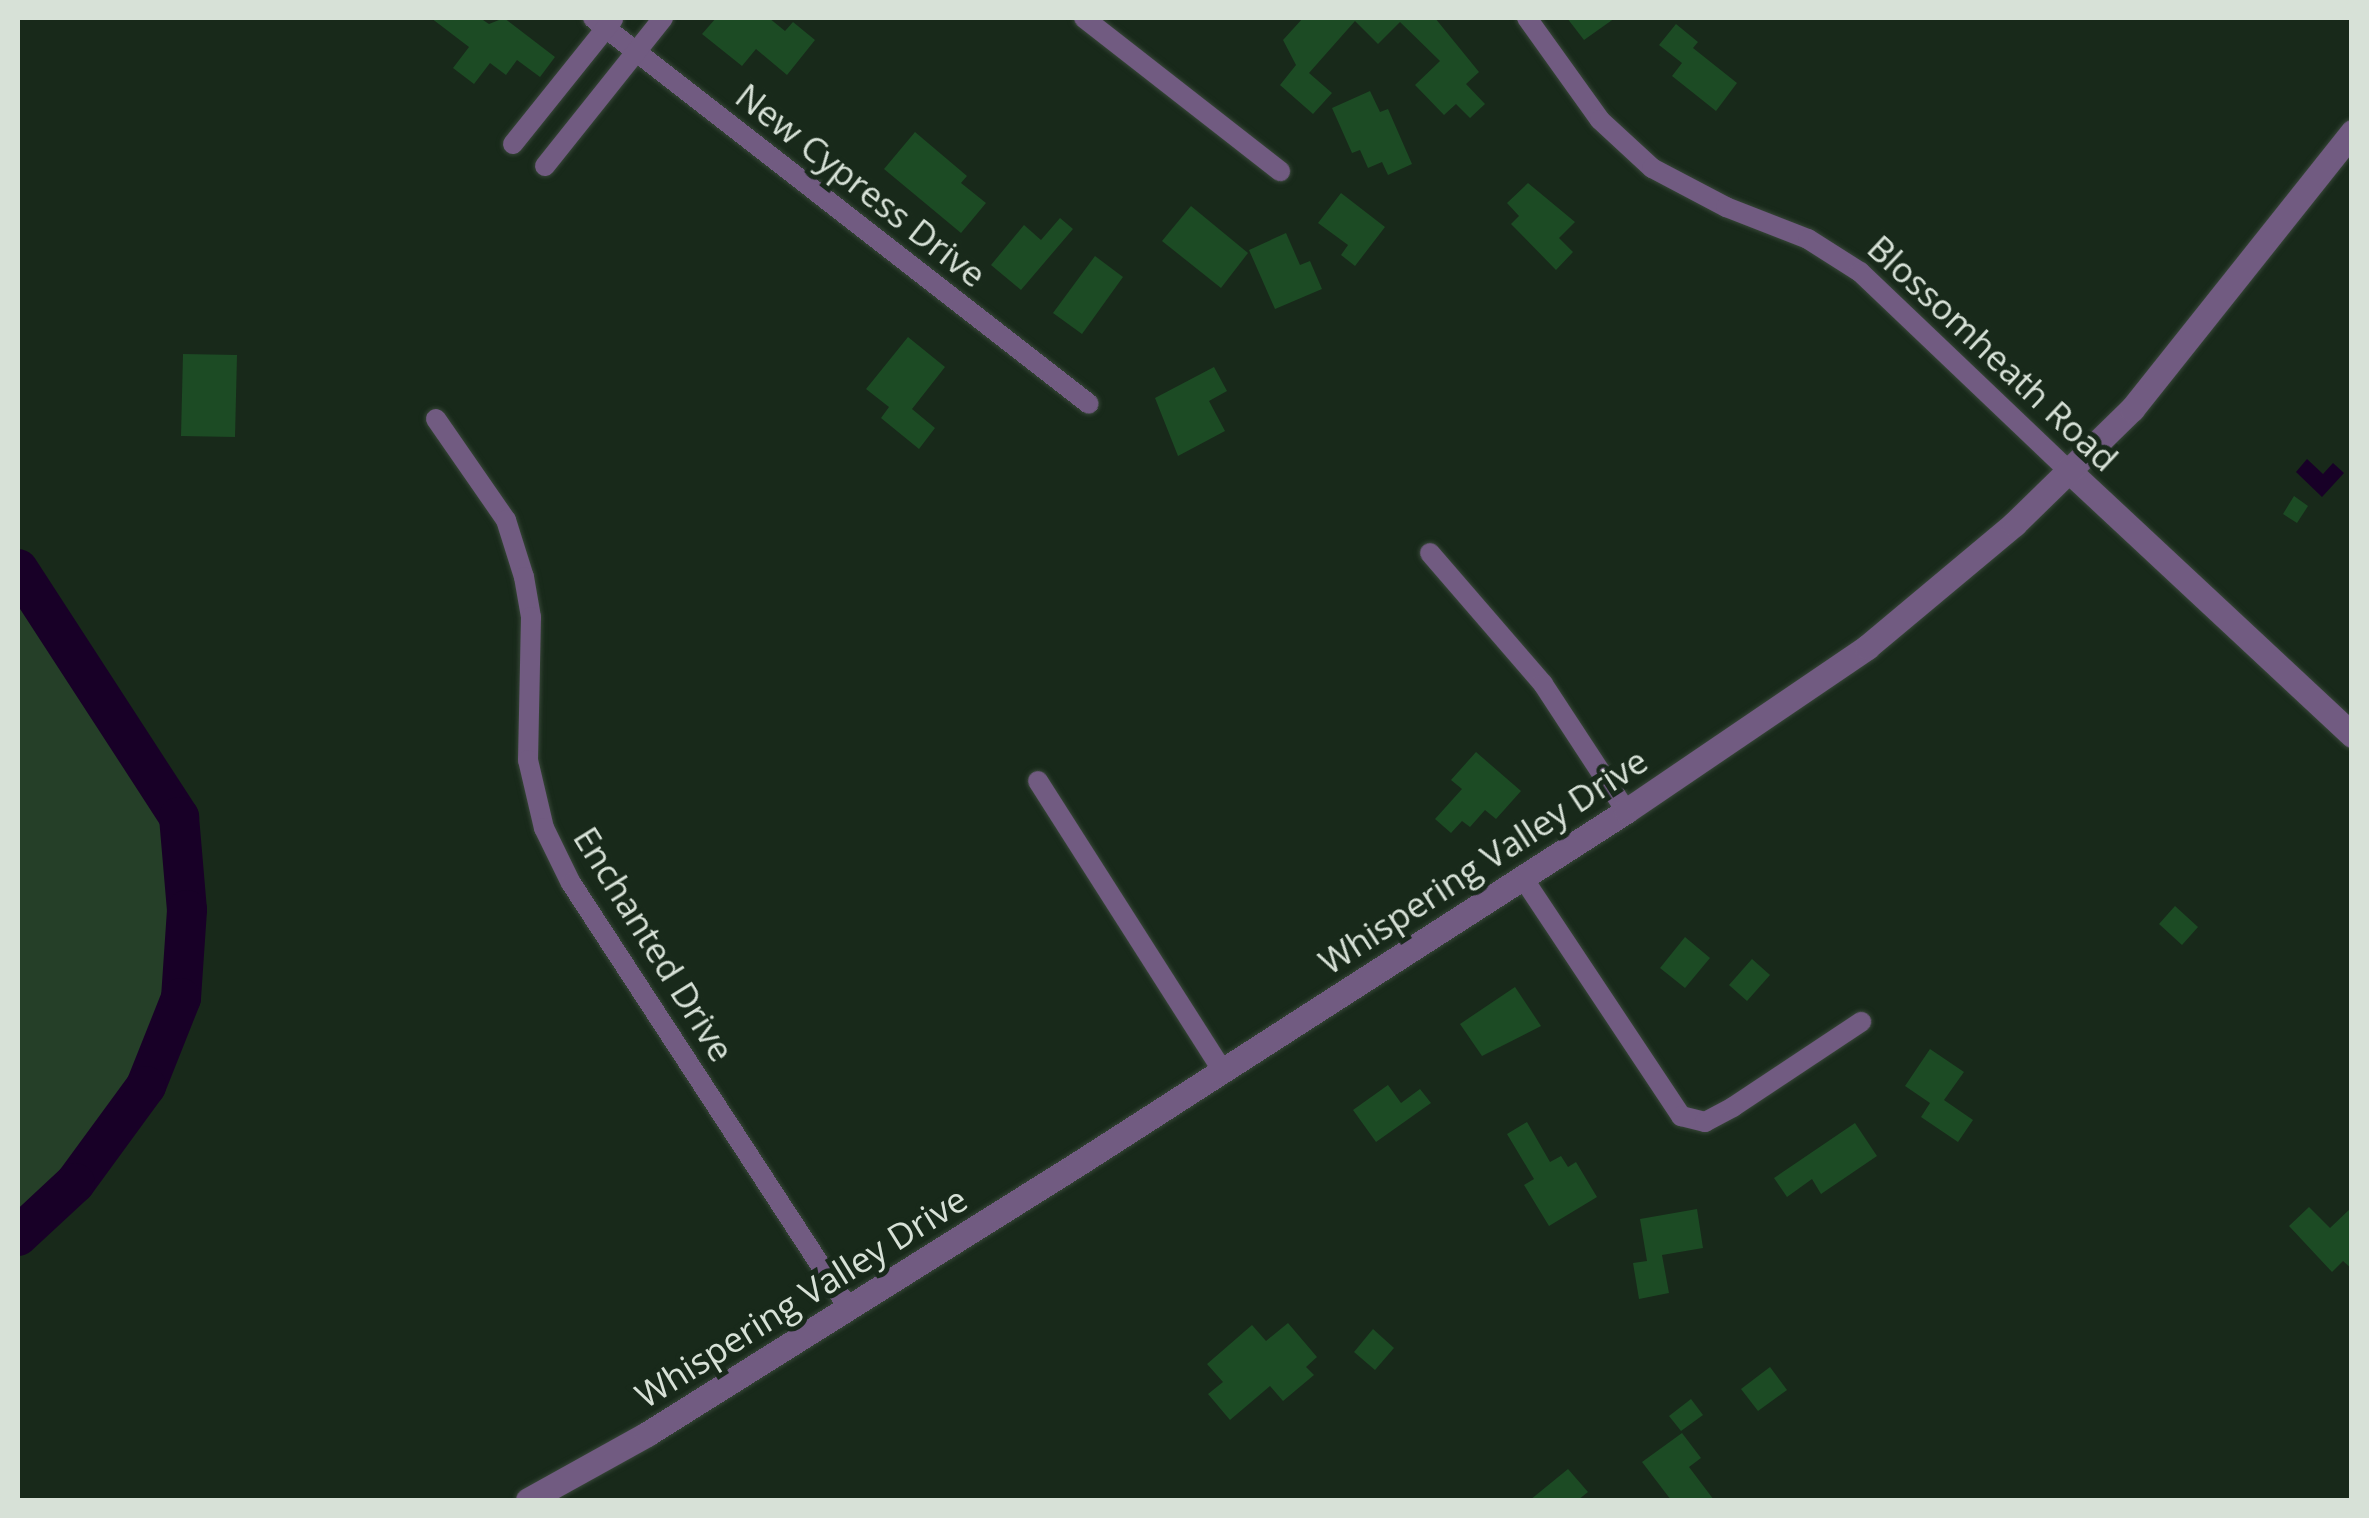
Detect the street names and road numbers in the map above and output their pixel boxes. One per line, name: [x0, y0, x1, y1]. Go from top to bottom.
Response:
street label: New Cypress Drive: [728, 74, 994, 296]
street label: Blossomheath Road: [1859, 226, 2127, 480]
street label: Whispering Valley Drive: [1311, 739, 1655, 983]
street label: Enchanted Drive: [565, 819, 743, 1069]
street label: Whispering Valley Drive: [627, 1178, 975, 1416]

